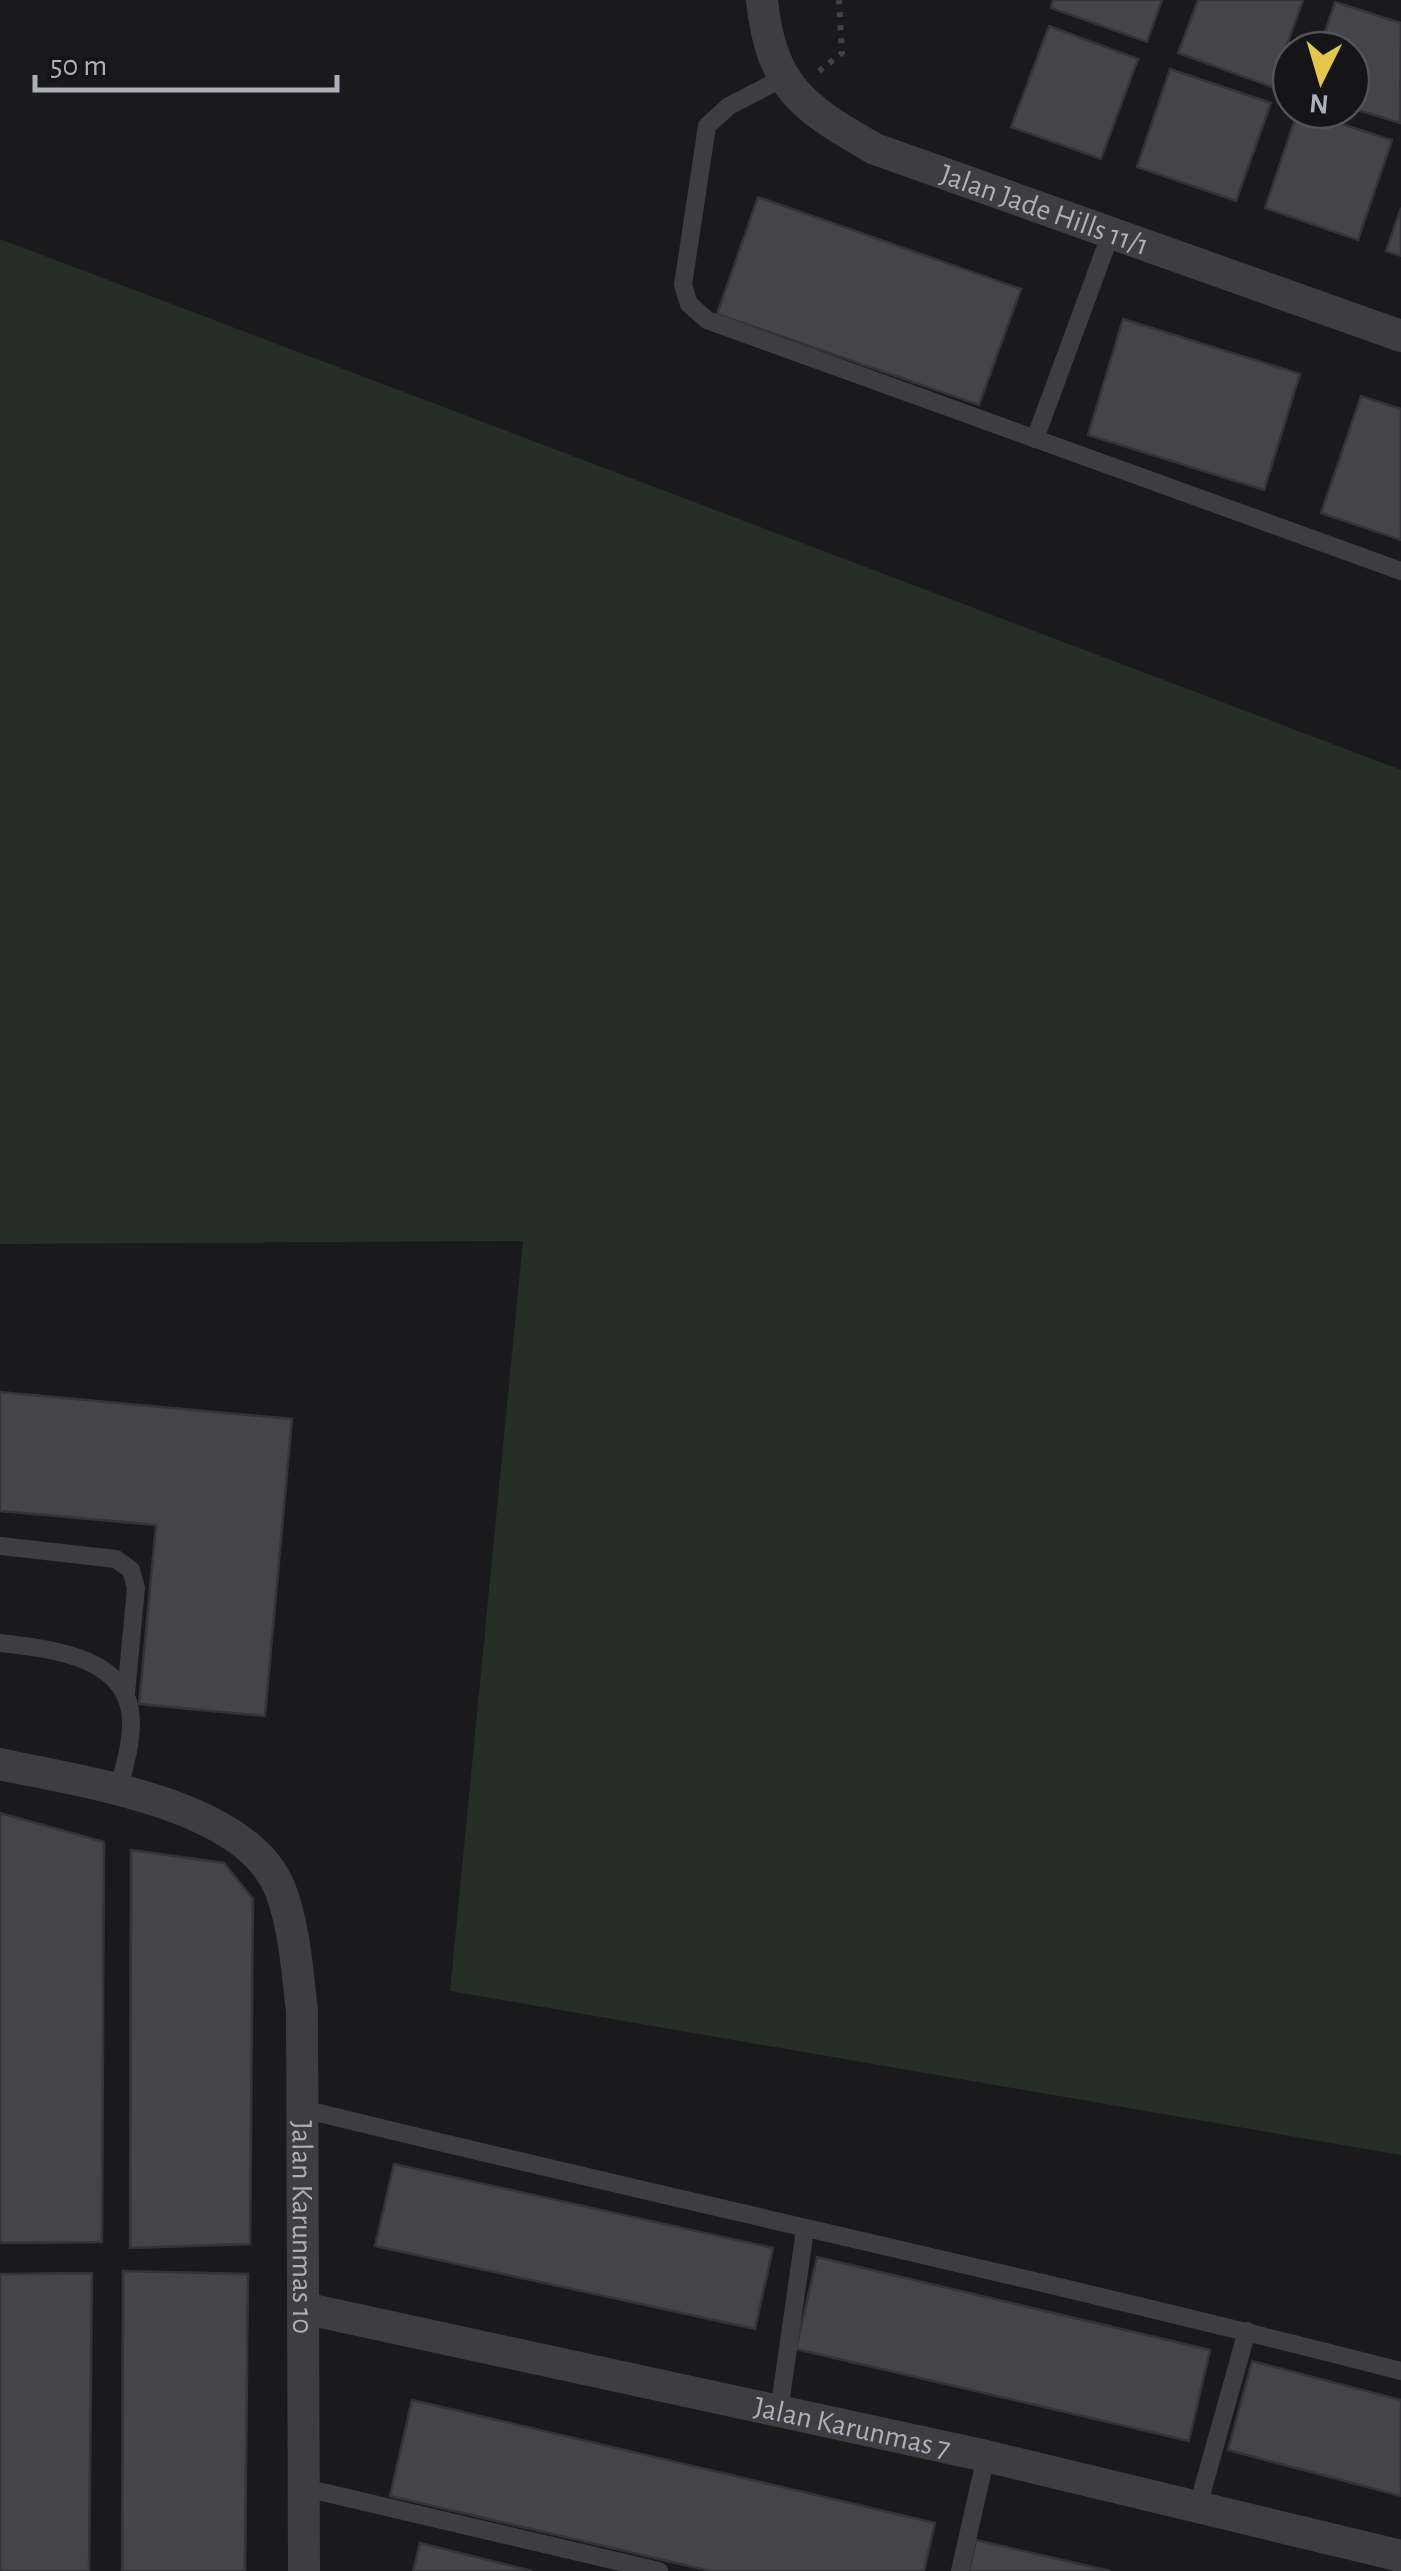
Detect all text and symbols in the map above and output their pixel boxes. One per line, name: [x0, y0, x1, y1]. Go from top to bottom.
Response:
scale bar: [35, 30, 338, 92]
north arrow: [1271, 30, 1371, 130]
text: 50 m: [50, 51, 107, 81]
text: N: [1308, 88, 1330, 118]
street label: Jalan Jade Hills 11/1: [936, 159, 1153, 261]
street label: Jalan Karunmas 10: [286, 2120, 317, 2334]
street label: Jalan Karunmas 7: [751, 2392, 953, 2464]

